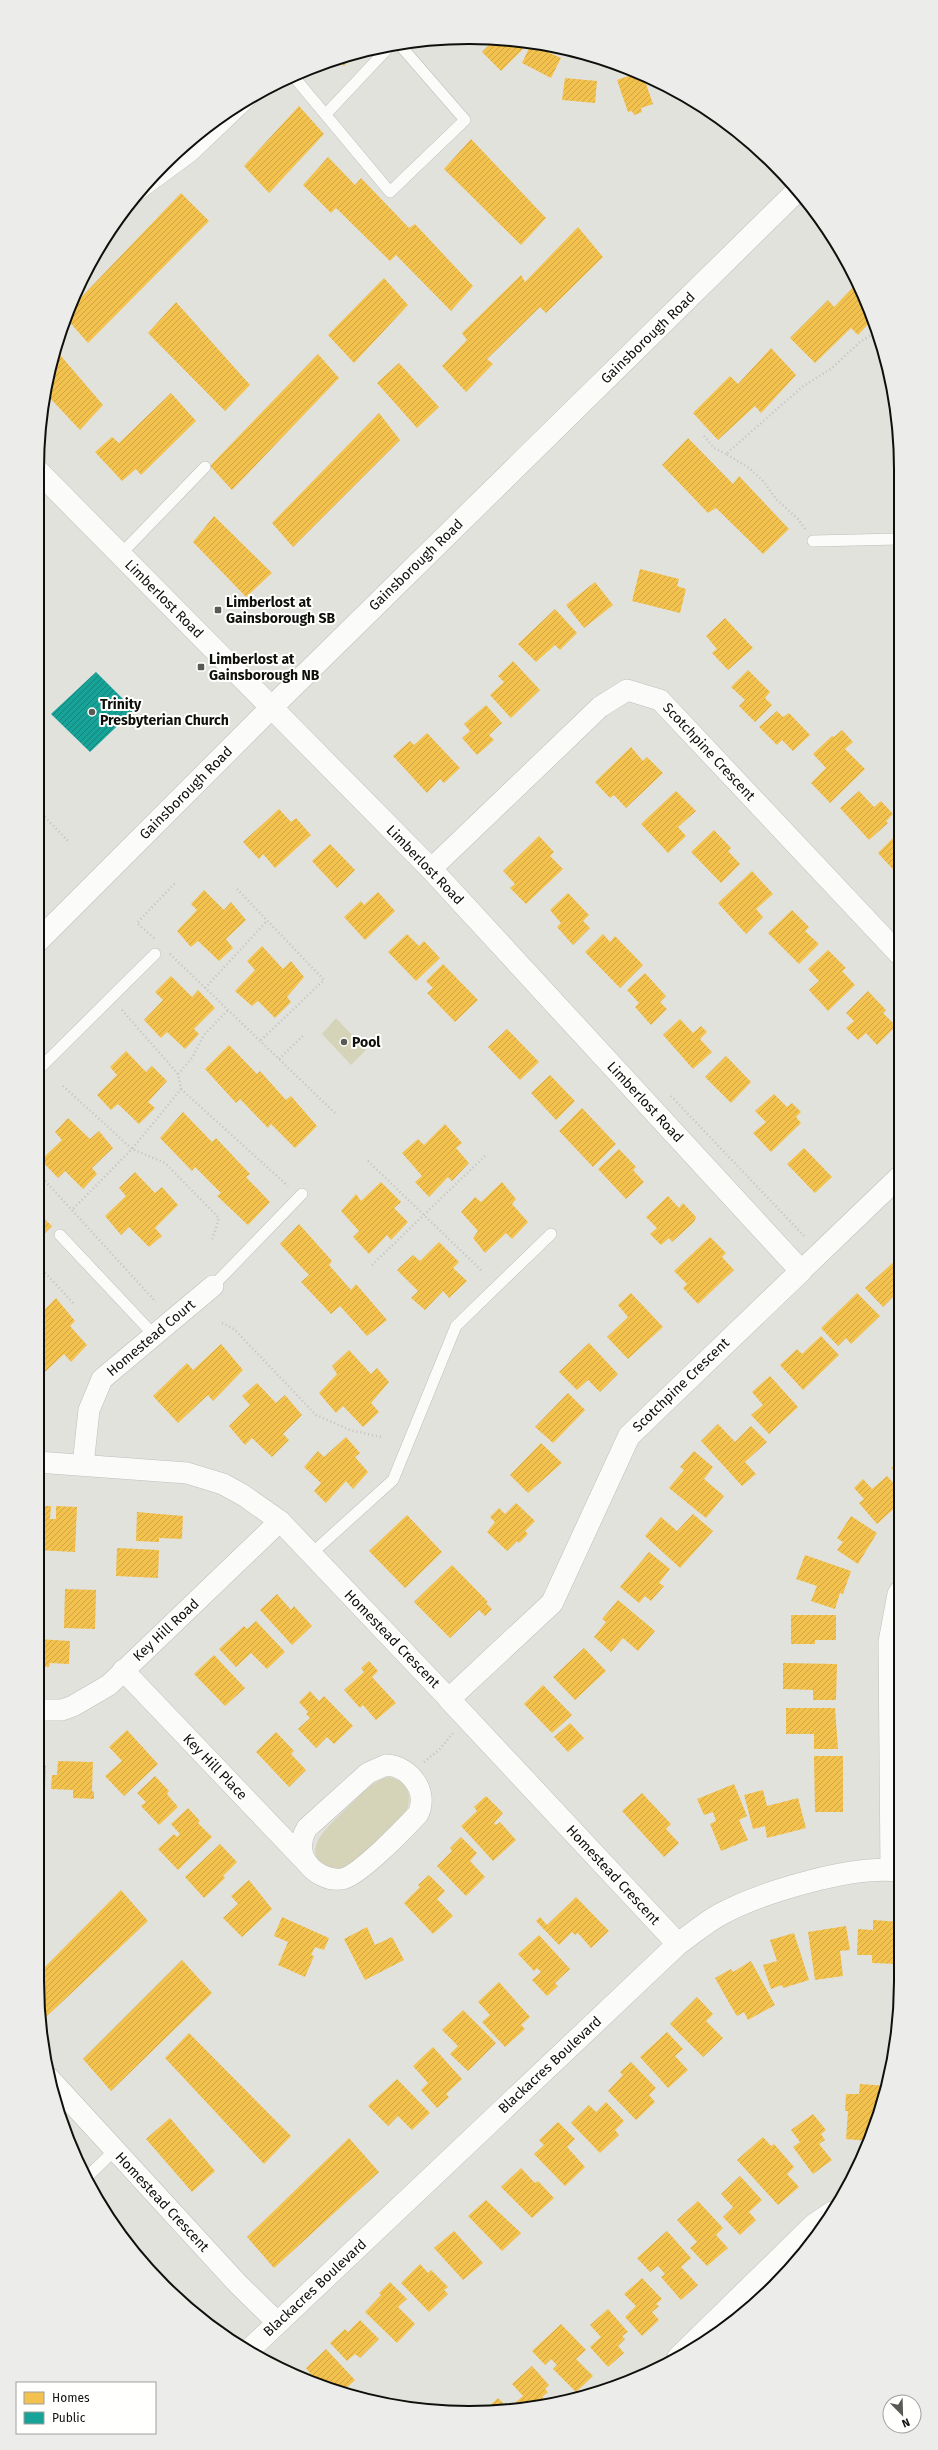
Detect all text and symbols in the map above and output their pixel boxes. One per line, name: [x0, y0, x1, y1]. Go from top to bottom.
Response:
street label: Gainsborough Road: [597, 289, 699, 387]
street label: Gainsborough Road: [365, 516, 467, 614]
street label: Limberlost Road: [121, 556, 207, 642]
place label: Limberlost at Gainsborough SB: [226, 594, 336, 627]
marker: Limberlost at Gainsborough SB: [213, 605, 223, 615]
place label: Limberlost at Gainsborough NB: [209, 651, 320, 684]
marker: Limberlost at Gainsborough NB: [196, 662, 206, 672]
place label: Trinity Presbyterian Church: [100, 696, 229, 729]
street label: Scotchpine Crescent: [659, 699, 759, 805]
marker: Trinity Presbyterian Church: [87, 707, 97, 717]
street label: Gainsborough Road: [136, 743, 236, 843]
street label: Limberlost Road: [383, 822, 467, 908]
place label: Pool: [352, 1034, 381, 1051]
marker: Pool: [339, 1037, 349, 1047]
street label: Limberlost Road: [603, 1058, 687, 1146]
street label: Homestead Court: [103, 1295, 199, 1380]
street label: Scotchpine Crescent: [629, 1334, 734, 1436]
street label: Homestead Crescent: [341, 1586, 444, 1692]
street label: Key Hill Road: [130, 1595, 202, 1665]
street label: Key Hill Place: [179, 1730, 251, 1804]
street label: Homestead Crescent: [562, 1822, 664, 1929]
street label: Blackacres Boulevard: [495, 2013, 605, 2117]
street label: Homestead Crescent: [111, 2149, 213, 2256]
street label: Blackacres Boulevard: [260, 2236, 370, 2340]
legend: [16, 2382, 156, 2434]
text: Homes: [52, 2391, 90, 2405]
north arrow: [882, 2394, 922, 2434]
text: Public: [52, 2411, 86, 2425]
text: N: [900, 2415, 912, 2430]

